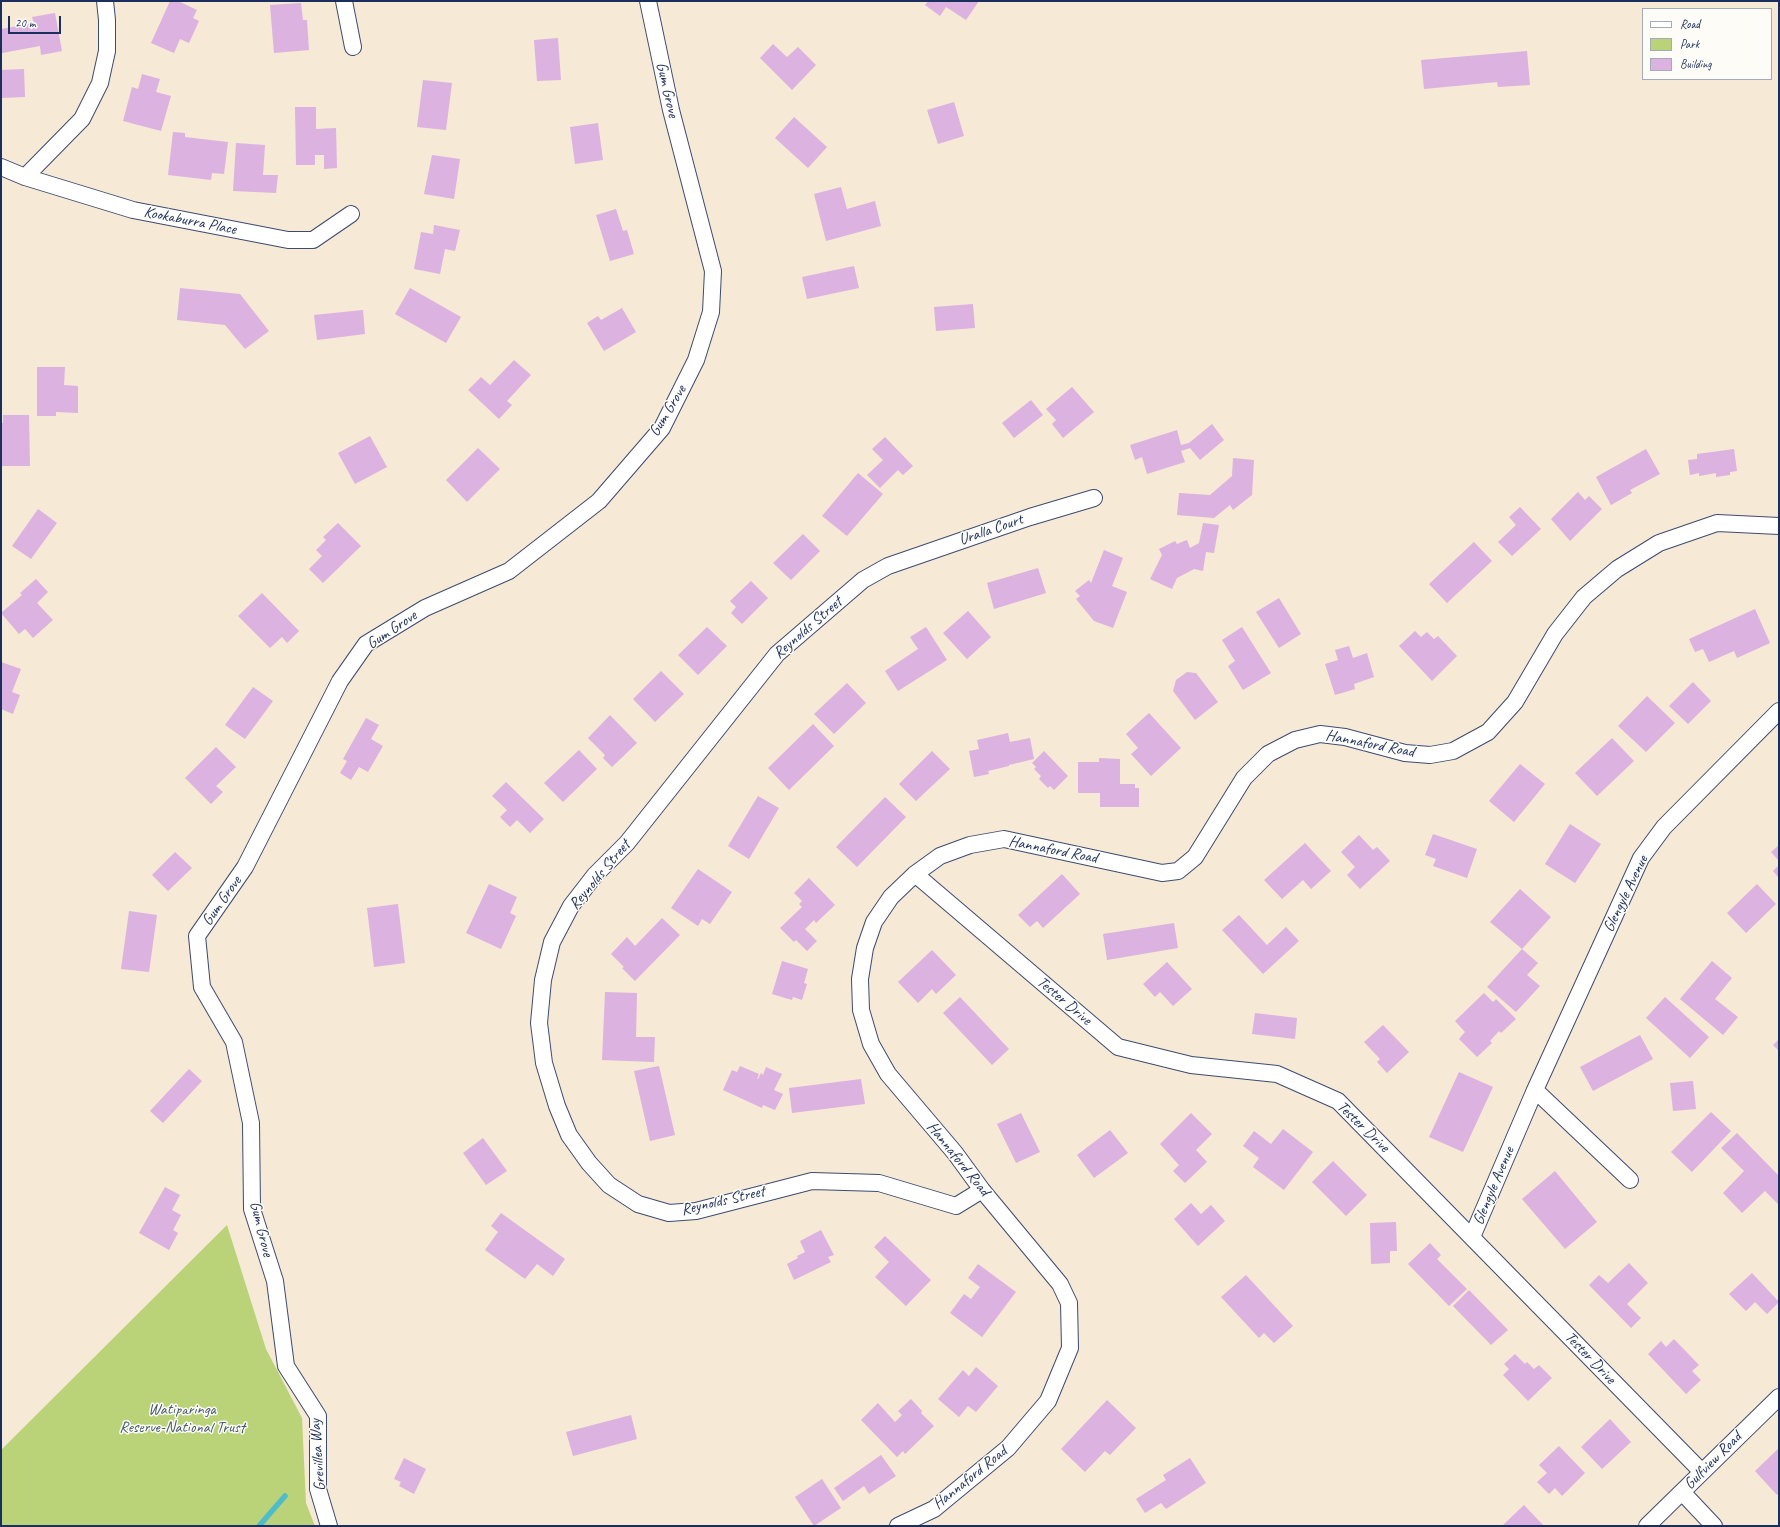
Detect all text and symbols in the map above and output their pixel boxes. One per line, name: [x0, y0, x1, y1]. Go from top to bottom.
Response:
scale bar: [10, 8, 63, 34]
legend: [1642, 8, 1772, 80]
text: 20 m: [15, 15, 35, 31]
text: Road: [1680, 16, 1700, 32]
text: Park: [1680, 36, 1699, 52]
text: Building: [1680, 56, 1712, 72]
street label: Gum Grove: [651, 60, 683, 120]
street label: Kookaburra Place: [142, 203, 238, 239]
street label: Gum Grove: [645, 382, 691, 440]
street label: Uralla Court: [956, 510, 1026, 550]
street label: Reynolds Street: [770, 593, 846, 663]
street label: Gum Grove: [363, 606, 421, 654]
street label: Hannaford Road: [1324, 726, 1416, 762]
street label: Hannaford Road: [1007, 832, 1099, 868]
street label: Reynolds Street: [565, 836, 635, 914]
street label: Glengyle Avenue: [1599, 853, 1653, 935]
street label: Gum Grove: [198, 872, 246, 930]
street label: Tester Drive: [1033, 973, 1095, 1029]
street label: Tester Drive: [1333, 1097, 1393, 1157]
street label: Hannaford Road: [922, 1118, 994, 1200]
street label: Glengyle Avenue: [1469, 1144, 1519, 1228]
street label: Reynolds Street: [679, 1182, 767, 1220]
street label: Gum Grove: [245, 1199, 277, 1259]
street label: Tester Drive: [1560, 1328, 1620, 1388]
park label: Watiparinga Reserve-National Trust: [119, 1400, 245, 1438]
street label: Grevillea Way: [306, 1418, 330, 1492]
street label: Gulfview Road: [1680, 1428, 1746, 1494]
street label: Hannaford Road: [929, 1442, 1011, 1514]

